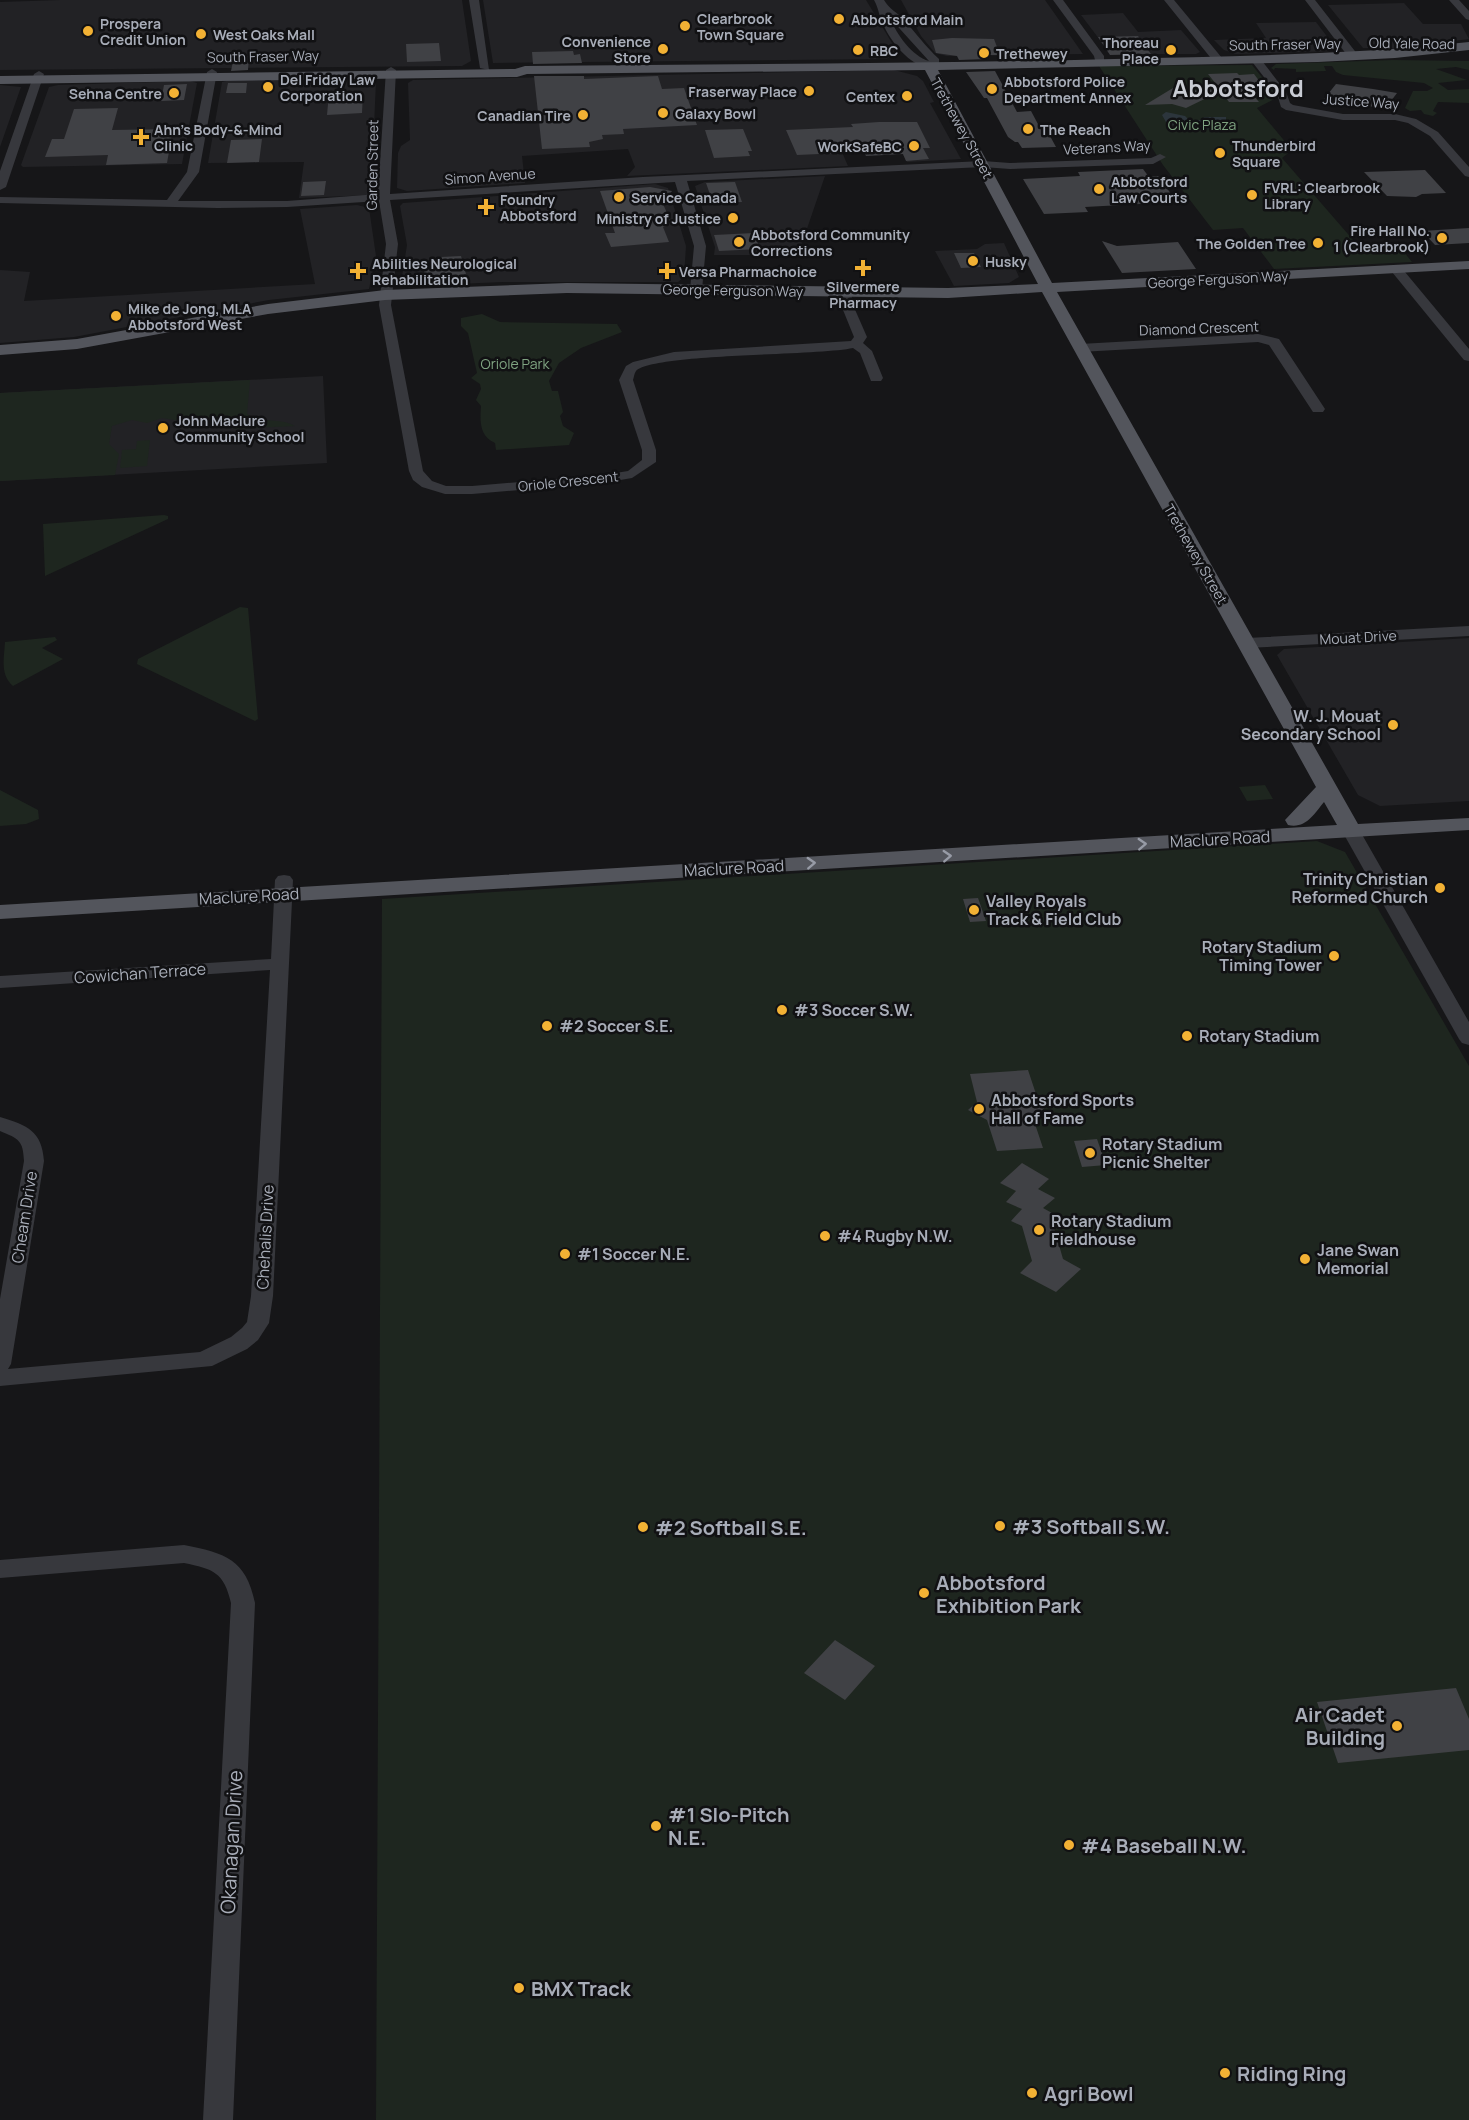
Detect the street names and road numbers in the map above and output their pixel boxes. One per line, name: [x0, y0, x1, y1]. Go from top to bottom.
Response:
street label: Old Yale Road: [1369, 33, 1455, 53]
street label: South Fraser Way: [1229, 34, 1342, 54]
street label: South Fraser Way: [207, 46, 320, 66]
street label: Trethewey Street: [926, 74, 998, 182]
street label: Justice Way: [1322, 89, 1401, 113]
street label: Garden Street: [362, 119, 382, 211]
street label: Veterans Way: [1063, 135, 1152, 159]
street label: Simon Avenue: [444, 163, 536, 189]
street label: George Ferguson Way: [1147, 266, 1289, 292]
street label: George Ferguson Way: [662, 279, 804, 301]
street label: Diamond Crescent: [1139, 316, 1260, 340]
street label: Oriole Crescent: [517, 466, 620, 496]
street label: Trethewey Street: [1160, 501, 1233, 608]
street label: Mouat Drive: [1319, 625, 1397, 649]
street label: Maclure Road: [1169, 825, 1271, 853]
street label: Maclure Road: [683, 854, 785, 882]
street label: Maclure Road: [198, 882, 300, 910]
street label: Cowichan Terrace: [73, 957, 207, 989]
street label: Cheam Drive: [6, 1169, 42, 1265]
street label: Chehalis Drive: [251, 1184, 279, 1290]
street label: Okanagan Drive: [214, 1769, 248, 1915]

